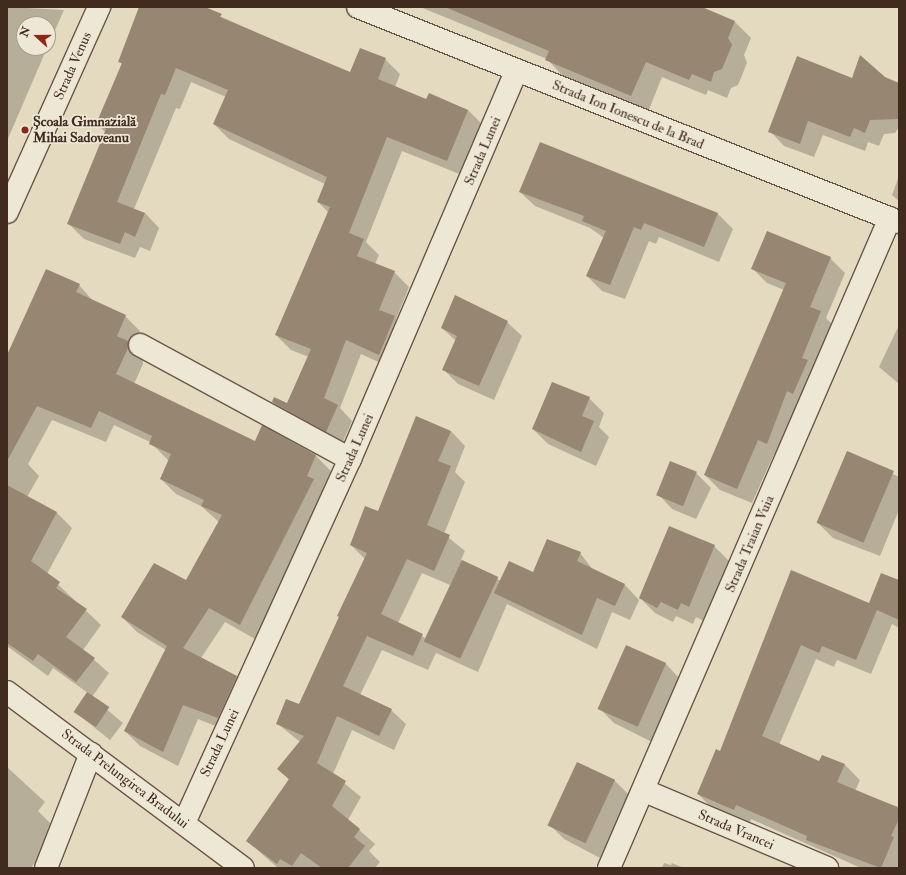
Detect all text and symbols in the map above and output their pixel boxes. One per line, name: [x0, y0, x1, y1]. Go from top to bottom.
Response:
north arrow: [16, 16, 56, 56]
text: N: [17, 25, 33, 39]
street label: Strada Venus: [51, 29, 95, 103]
street label: Strada Ion Ionescu de la Brad: [550, 77, 706, 153]
place label: Școala Gimnazială Mihai Sadoveanu: [33, 114, 136, 146]
street label: Strada Lunei: [461, 114, 505, 188]
marker: Școala Gimnazială Mihai Sadoveanu: [20, 125, 30, 135]
street label: Strada Lunei: [332, 411, 378, 485]
street label: Strada Traian Vuia: [722, 493, 778, 595]
street label: Strada Lunei: [197, 706, 243, 780]
street label: Strada Prelungirea Bradului: [58, 726, 192, 832]
street label: Strada Vrancei: [695, 806, 777, 854]

